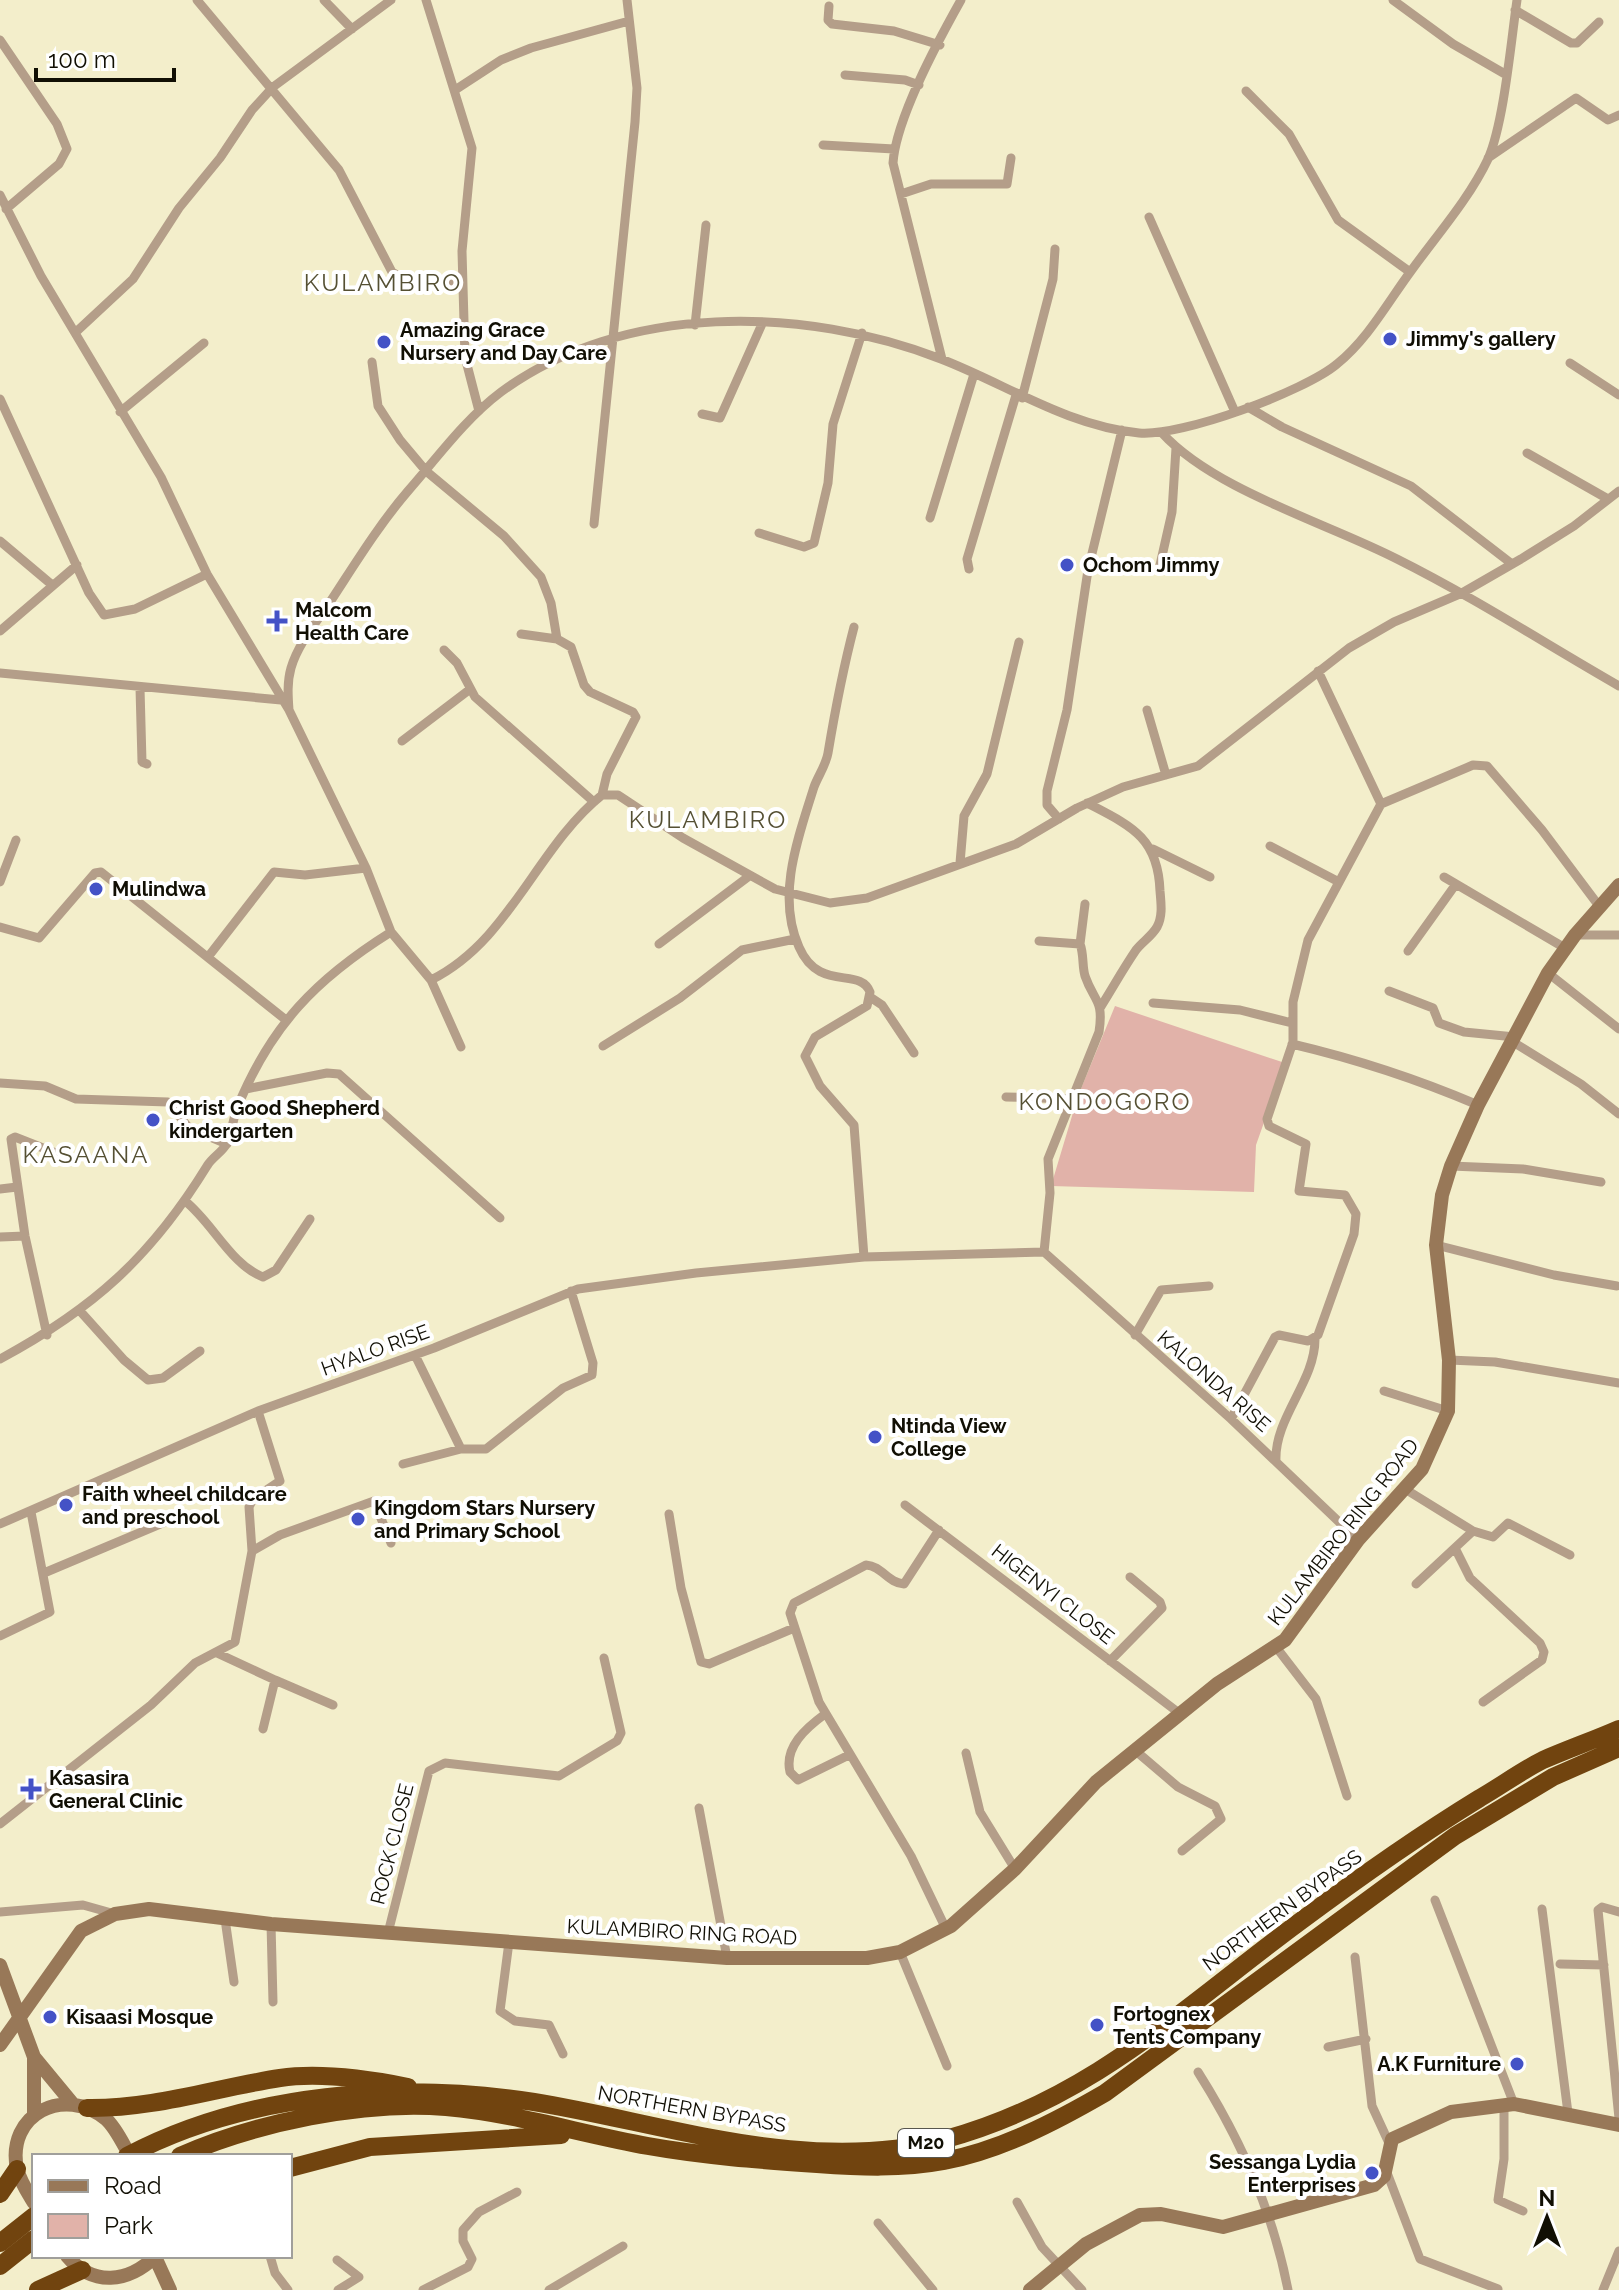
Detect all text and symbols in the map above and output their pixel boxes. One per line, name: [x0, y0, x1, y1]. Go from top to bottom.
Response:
scale bar: [36, 32, 174, 82]
text: 100 m: [48, 45, 116, 74]
district label: KULAMBIRO: [304, 268, 462, 297]
place label: Amazing Grace Nursery and Day Care: [400, 318, 607, 365]
place label: Jimmy's gallery: [1406, 327, 1556, 351]
marker: Jimmy's gallery: [1381, 330, 1399, 348]
marker: Amazing Grace Nursery and Day Care: [375, 333, 393, 351]
place label: Ochom Jimmy: [1083, 553, 1219, 577]
marker: Ochom Jimmy: [1058, 556, 1076, 574]
place label: Malcom Health Care: [295, 598, 409, 645]
marker: Malcom Health Care: [266, 610, 288, 632]
district label: KULAMBIRO: [629, 805, 787, 834]
place label: Mulindwa: [112, 877, 206, 901]
marker: Mulindwa: [87, 880, 105, 898]
district label: KONDOGORO: [1018, 1087, 1192, 1116]
place label: Christ Good Shepherd kindergarten: [169, 1096, 380, 1143]
marker: Christ Good Shepherd kindergarten: [144, 1111, 162, 1129]
district label: KASAANA: [23, 1140, 149, 1169]
street label: HYALO RISE: [318, 1319, 432, 1381]
street label: KALONDA RISE: [1153, 1325, 1275, 1437]
place label: Ntinda View College: [891, 1414, 1007, 1461]
marker: Ntinda View College: [866, 1428, 884, 1446]
street label: KULAMBIRO RING ROAD: [1263, 1434, 1423, 1630]
place label: Faith wheel childcare and preschool: [82, 1482, 287, 1529]
marker: Faith wheel childcare and preschool: [57, 1496, 75, 1514]
place label: Kingdom Stars Nursery and Primary School: [374, 1496, 595, 1543]
marker: Kingdom Stars Nursery and Primary School: [349, 1510, 367, 1528]
street label: HIGENYI CLOSE: [987, 1539, 1119, 1649]
place label: Kasasira General Clinic: [49, 1766, 183, 1813]
marker: Kasasira General Clinic: [20, 1778, 42, 1800]
street label: ROCK CLOSE: [365, 1781, 419, 1907]
street label: NORTHERN BYPASS: [1198, 1844, 1366, 1976]
street label: KULAMBIRO RING ROAD: [566, 1914, 798, 1950]
place label: Fortognex Tents Company: [1113, 2002, 1261, 2049]
place label: Kisaasi Mosque: [66, 2005, 213, 2029]
marker: Kisaasi Mosque: [41, 2008, 59, 2026]
marker: Fortognex Tents Company: [1088, 2016, 1106, 2034]
place label: A.K Furniture: [1377, 2052, 1501, 2076]
marker: A.K Furniture: [1508, 2055, 1526, 2073]
street label: NORTHERN BYPASS: [596, 2081, 788, 2137]
road number: M20: [898, 2129, 954, 2157]
place label: Sessanga Lydia Enterprises: [1209, 2150, 1356, 2197]
legend: [32, 2154, 292, 2258]
marker: Sessanga Lydia Enterprises: [1363, 2164, 1381, 2182]
text: Road: [104, 2171, 162, 2200]
north arrow: [1507, 2178, 1587, 2258]
text: N: [1539, 2185, 1555, 2211]
text: Park: [104, 2211, 153, 2240]

